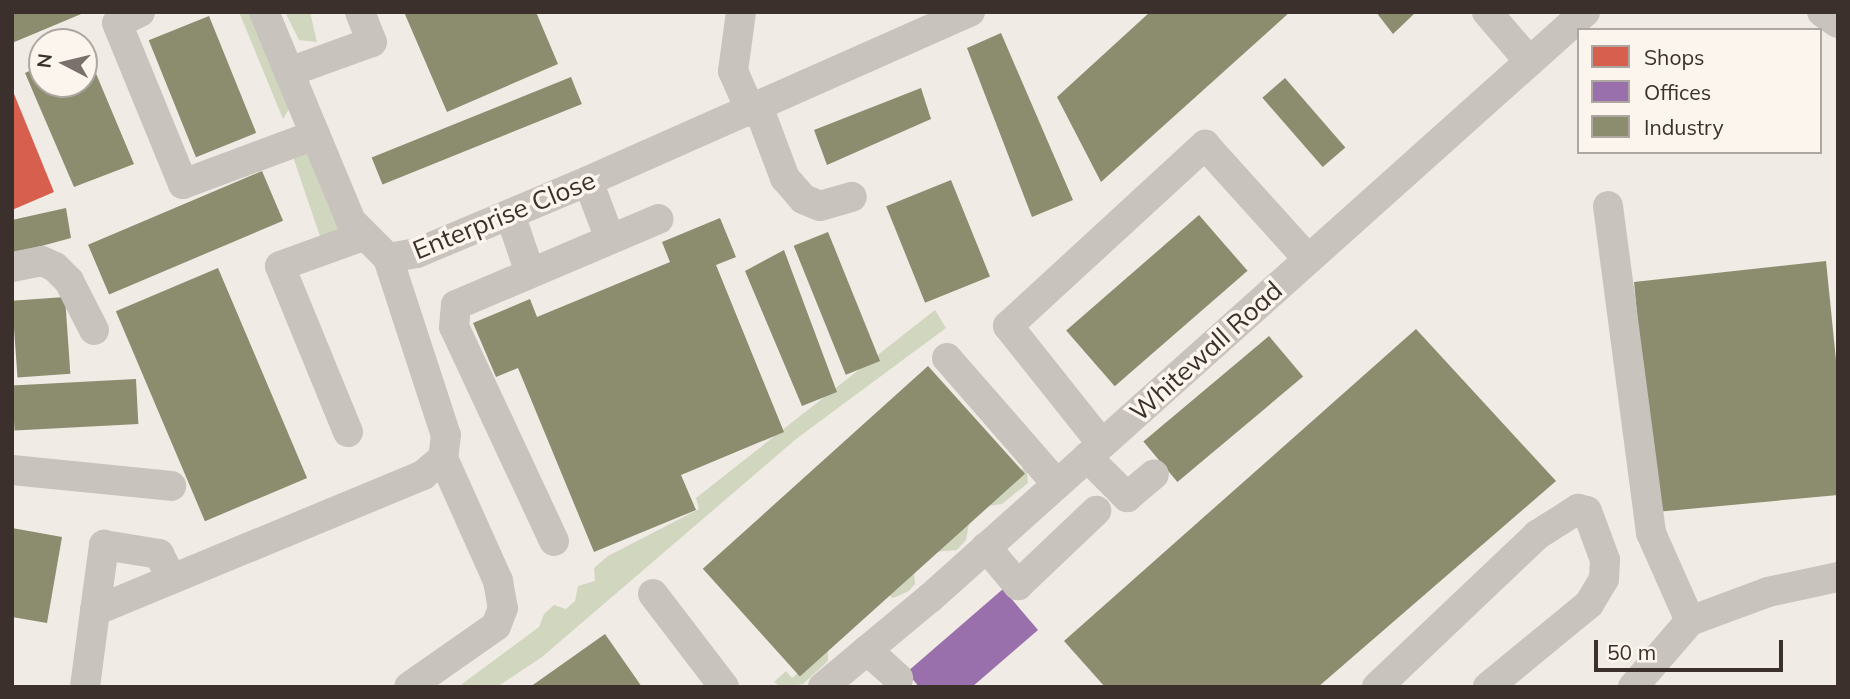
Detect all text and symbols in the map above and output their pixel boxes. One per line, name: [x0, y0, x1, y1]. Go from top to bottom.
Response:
north arrow: [28, 28, 98, 98]
legend: [1577, 28, 1822, 154]
text: Shops: [1644, 44, 1704, 70]
text: N: [31, 52, 57, 69]
text: Offices: [1644, 79, 1711, 105]
text: Industry: [1644, 114, 1724, 140]
street label: Enterprise Close: [408, 164, 600, 266]
street label: Whitewall Road: [1123, 274, 1289, 428]
scale bar: [1598, 626, 1787, 670]
text: 50 m: [1607, 639, 1656, 665]

